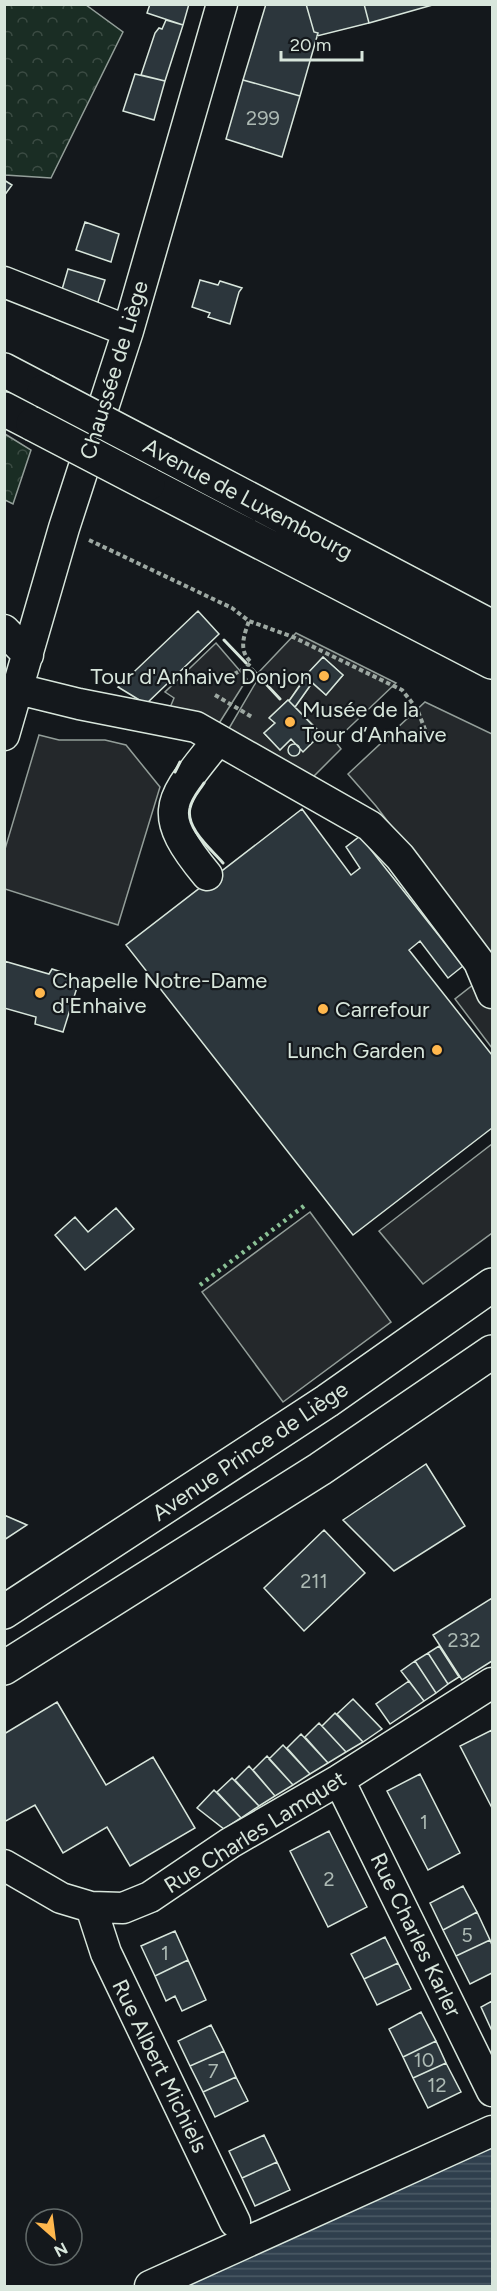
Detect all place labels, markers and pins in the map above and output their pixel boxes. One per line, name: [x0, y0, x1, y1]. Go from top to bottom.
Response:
place label: Tour d'Anhaive Donjon: [90, 663, 312, 690]
marker: Tour d'Anhaive Donjon: [317, 669, 331, 683]
place label: Musée de la Tour d’Anhaive: [302, 696, 447, 748]
marker: Musée de la Tour d’Anhaive: [283, 715, 297, 729]
place label: Chapelle Notre-Dame d'Enhaive: [52, 967, 267, 1019]
marker: Chapelle Notre-Dame d'Enhaive: [33, 986, 47, 1000]
place label: Carrefour: [335, 996, 430, 1023]
marker: Carrefour: [316, 1002, 330, 1016]
place label: Lunch Garden: [287, 1037, 425, 1064]
marker: Lunch Garden: [430, 1043, 444, 1057]

